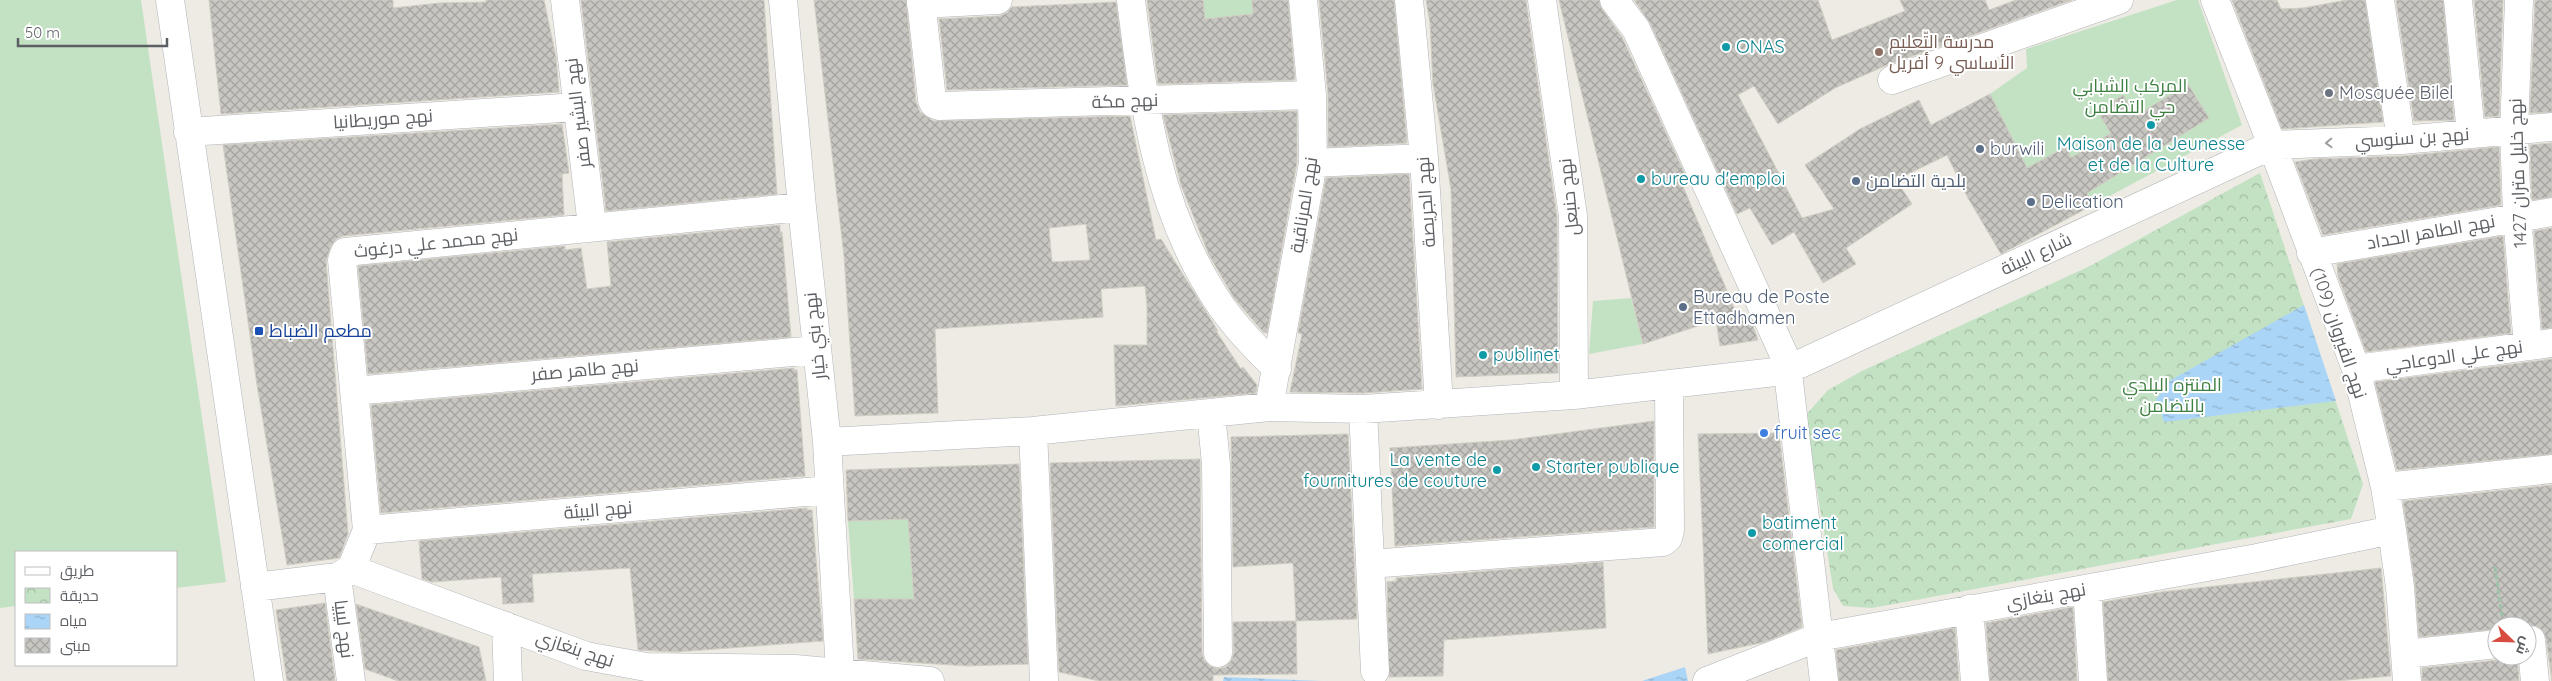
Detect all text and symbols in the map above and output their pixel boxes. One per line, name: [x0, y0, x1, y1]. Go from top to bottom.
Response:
scale bar: [18, 15, 166, 47]
text: 50 m: [25, 23, 60, 42]
place label: مدرسة التّعليم الأساسي 9 أفريل: [1889, 30, 2015, 76]
place label: ONAS: [1736, 35, 1785, 58]
marker: ONAS: [1720, 41, 1732, 53]
marker: مدرسة التّعليم الأساسي 9 أفريل: [1873, 46, 1885, 58]
street label: نهج البشير صفر: [559, 57, 597, 170]
park label: المركب الشبابي حي التضامن: [2073, 74, 2187, 121]
place label: Mosquée Bilel: [2339, 81, 2453, 104]
marker: Mosquée Bilel: [2323, 87, 2335, 99]
street label: نهج مكة: [1091, 88, 1159, 114]
street label: نهج خليل متران 1427: [2503, 98, 2533, 248]
street label: نهج موريطانيا: [332, 104, 434, 134]
marker: Maison de la Jeunesse et de la Culture: [2145, 119, 2157, 131]
street label: نهج بن سنوسي: [2354, 122, 2470, 155]
place label: Maison de la Jeunesse et de la Culture: [2057, 132, 2245, 176]
place label: burwili: [1990, 137, 2044, 160]
one-way arrow: [2325, 137, 2333, 148]
marker: burwili: [1974, 143, 1986, 155]
street label: نهج المرناقية: [1285, 155, 1323, 255]
street label: نهج الجريصة: [1411, 156, 1441, 248]
street label: نهج حنبعل: [1553, 157, 1585, 237]
place label: bureau d'emploi: [1651, 167, 1785, 190]
place label: بلدية التضامن: [1866, 169, 1966, 192]
marker: bureau d'emploi: [1635, 173, 1647, 185]
marker: بلدية التضامن: [1850, 175, 1862, 187]
place label: Delication: [2041, 190, 2124, 213]
marker: Delication: [2025, 196, 2037, 208]
street label: نهج الطاهر الحداد: [2365, 209, 2497, 255]
street label: نهج محمد علي درغوث: [353, 222, 520, 266]
street label: شارع البيئة: [1997, 227, 2075, 281]
street label: نهج القيروان (109): [2305, 264, 2373, 402]
place label: Bureau de Poste Ettadhamen: [1693, 285, 1830, 329]
street label: نهج بني خيار: [798, 291, 834, 382]
marker: Bureau de Poste Ettadhamen: [1677, 301, 1689, 313]
place label: مطعم الضباط: [269, 319, 372, 343]
marker: مطعم الضباط: [253, 325, 265, 337]
street label: نهج علي الدوعاجي: [2384, 334, 2525, 380]
place label: publinet: [1493, 343, 1560, 366]
marker: publinet: [1477, 349, 1489, 361]
street label: نهج طاهر صفر: [529, 353, 640, 387]
park label: المنتزه البلدي بالتضامن: [2122, 373, 2222, 417]
place label: fruit sec: [1774, 421, 1840, 444]
marker: fruit sec: [1758, 427, 1770, 439]
place label: La vente de fournitures de couture: [1303, 448, 1487, 492]
place label: Starter publique: [1546, 455, 1679, 478]
marker: Starter publique: [1530, 461, 1542, 473]
marker: La vente de fournitures de couture: [1491, 464, 1503, 476]
street label: نهج البيئة: [563, 495, 633, 525]
place label: batiment comercial: [1762, 511, 1844, 555]
marker: batiment comercial: [1746, 527, 1758, 539]
legend: [15, 551, 178, 666]
text: طريق: [60, 561, 94, 581]
street label: نهج بنغازي: [2004, 577, 2088, 617]
text: حديقة: [60, 586, 99, 605]
street label: نهج ليبيا: [328, 598, 360, 660]
text: مياه: [60, 611, 87, 630]
north arrow: [2487, 616, 2537, 666]
street label: نهج بنغازي: [532, 625, 617, 675]
text: ش: [2512, 634, 2536, 658]
text: مبنى: [60, 636, 91, 656]

